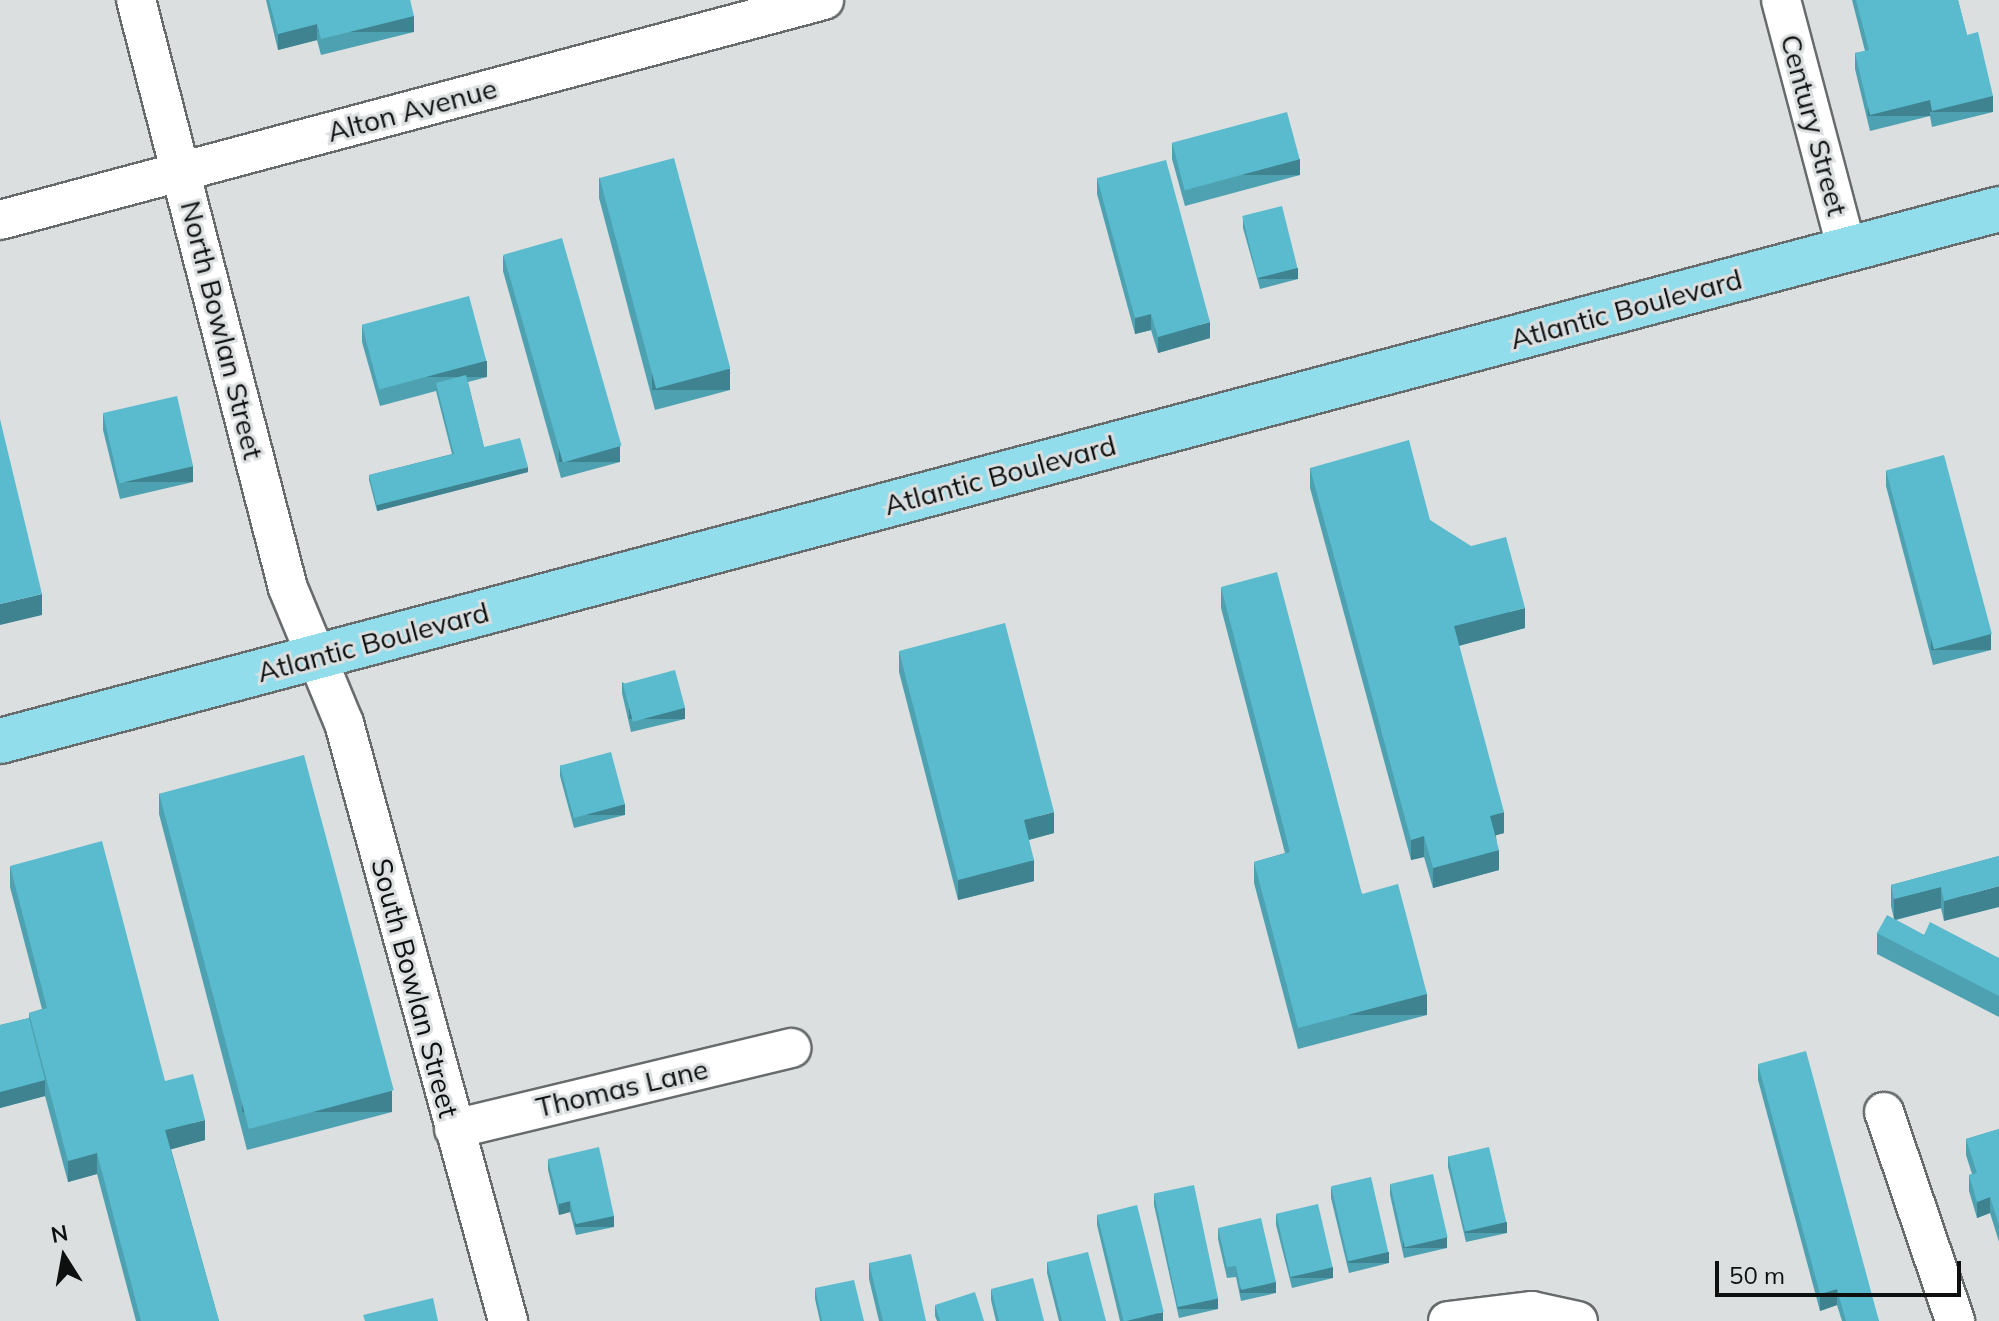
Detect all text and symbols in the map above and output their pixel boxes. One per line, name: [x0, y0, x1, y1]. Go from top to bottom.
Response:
street label: Century Street: [1774, 31, 1854, 219]
street label: Alton Avenue: [324, 71, 500, 149]
street label: North Bowlan Street: [174, 197, 270, 463]
street label: Atlantic Boulevard: [1506, 262, 1746, 356]
street label: Atlantic Boulevard: [880, 428, 1120, 522]
street label: Atlantic Boulevard: [253, 595, 493, 689]
street label: South Bowlan Street: [364, 855, 466, 1121]
street label: Thomas Lane: [533, 1052, 711, 1124]
north arrow: [24, 1217, 104, 1297]
text: N: [49, 1218, 70, 1249]
scale bar: [1719, 1245, 1965, 1295]
text: 50 m: [1729, 1260, 1785, 1290]

